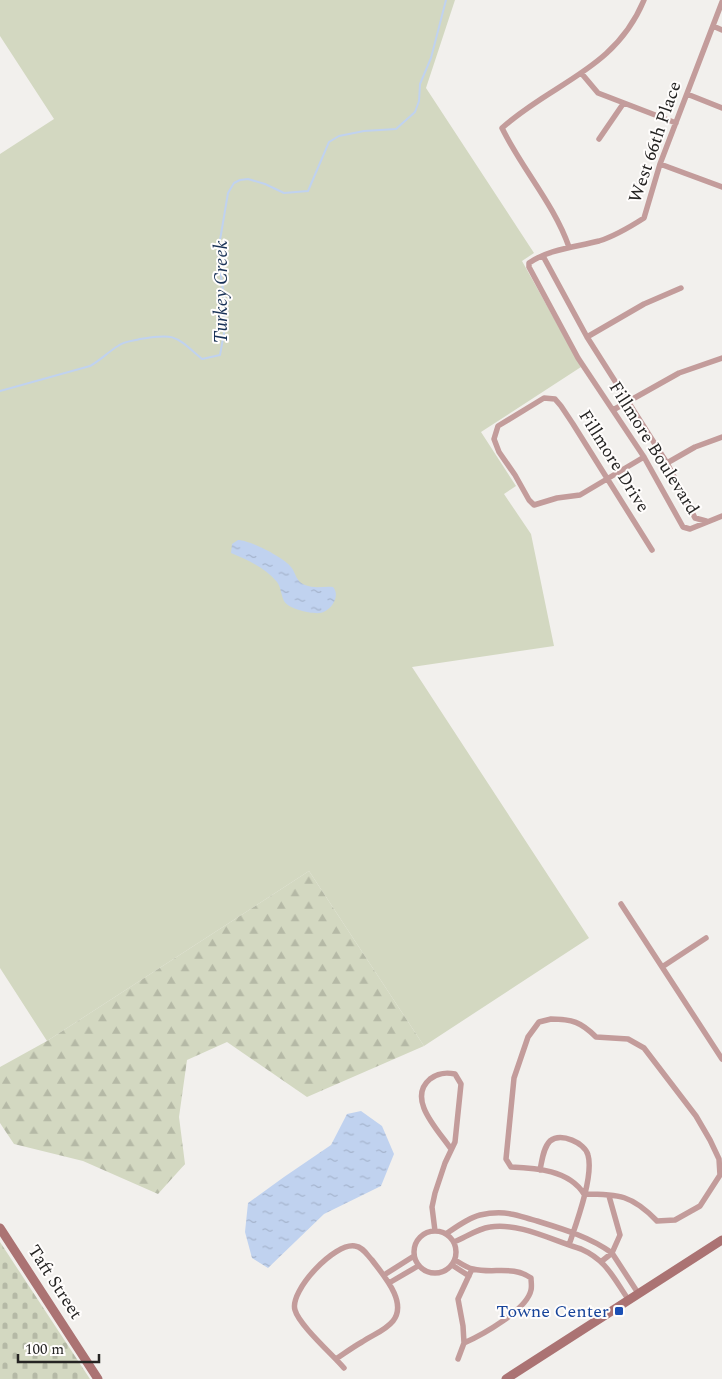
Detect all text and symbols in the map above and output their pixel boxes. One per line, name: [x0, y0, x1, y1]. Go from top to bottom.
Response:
street label: West 66th Place: [622, 78, 688, 206]
water label: Turkey Creek: [207, 240, 236, 344]
street label: Fillmore Boulevard: [602, 376, 706, 520]
street label: Fillmore Drive: [572, 404, 656, 518]
street label: Taft Street: [21, 1239, 89, 1325]
place label: Towne Center: [496, 1298, 609, 1325]
marker: Towne Center: [613, 1305, 625, 1317]
scale bar: [18, 1332, 99, 1364]
text: 100 m: [25, 1338, 64, 1361]

